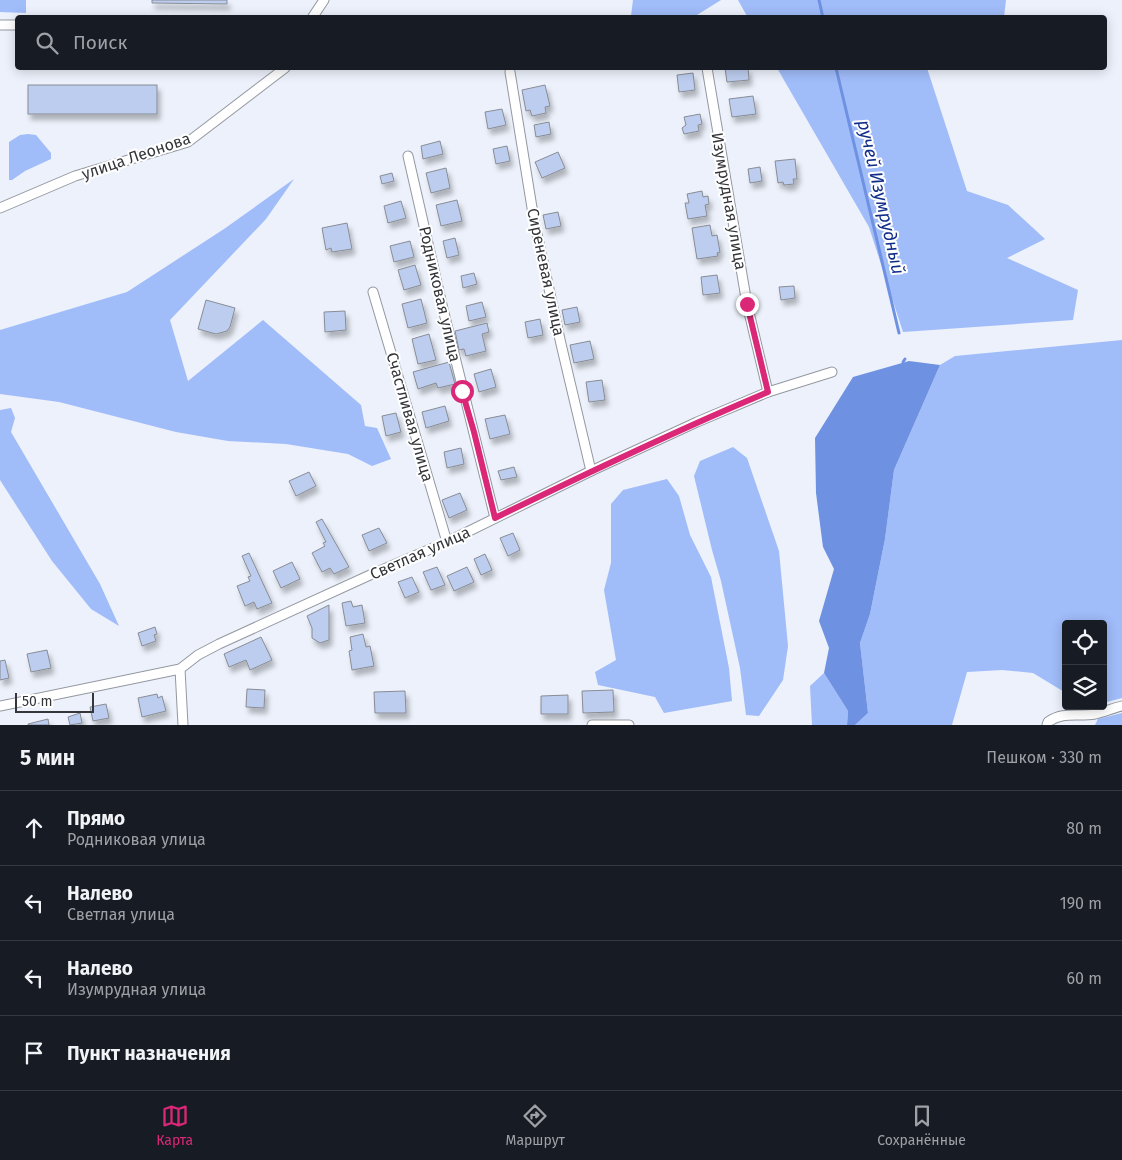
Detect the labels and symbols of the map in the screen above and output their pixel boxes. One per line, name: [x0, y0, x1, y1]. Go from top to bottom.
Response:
water label: ручей Изумрудный: [853, 118, 909, 276]
street label: улица Леонова: [79, 128, 193, 184]
street label: Изумрудная улица: [708, 131, 750, 271]
street label: Сиреневая улица: [523, 206, 569, 338]
street label: Родниковая улица: [415, 224, 465, 364]
route end: [736, 293, 759, 316]
street label: Счастливая улица: [382, 350, 438, 484]
route start: [451, 380, 474, 403]
street label: Светлая улица: [367, 522, 473, 584]
scale bar: [15, 690, 94, 713]

